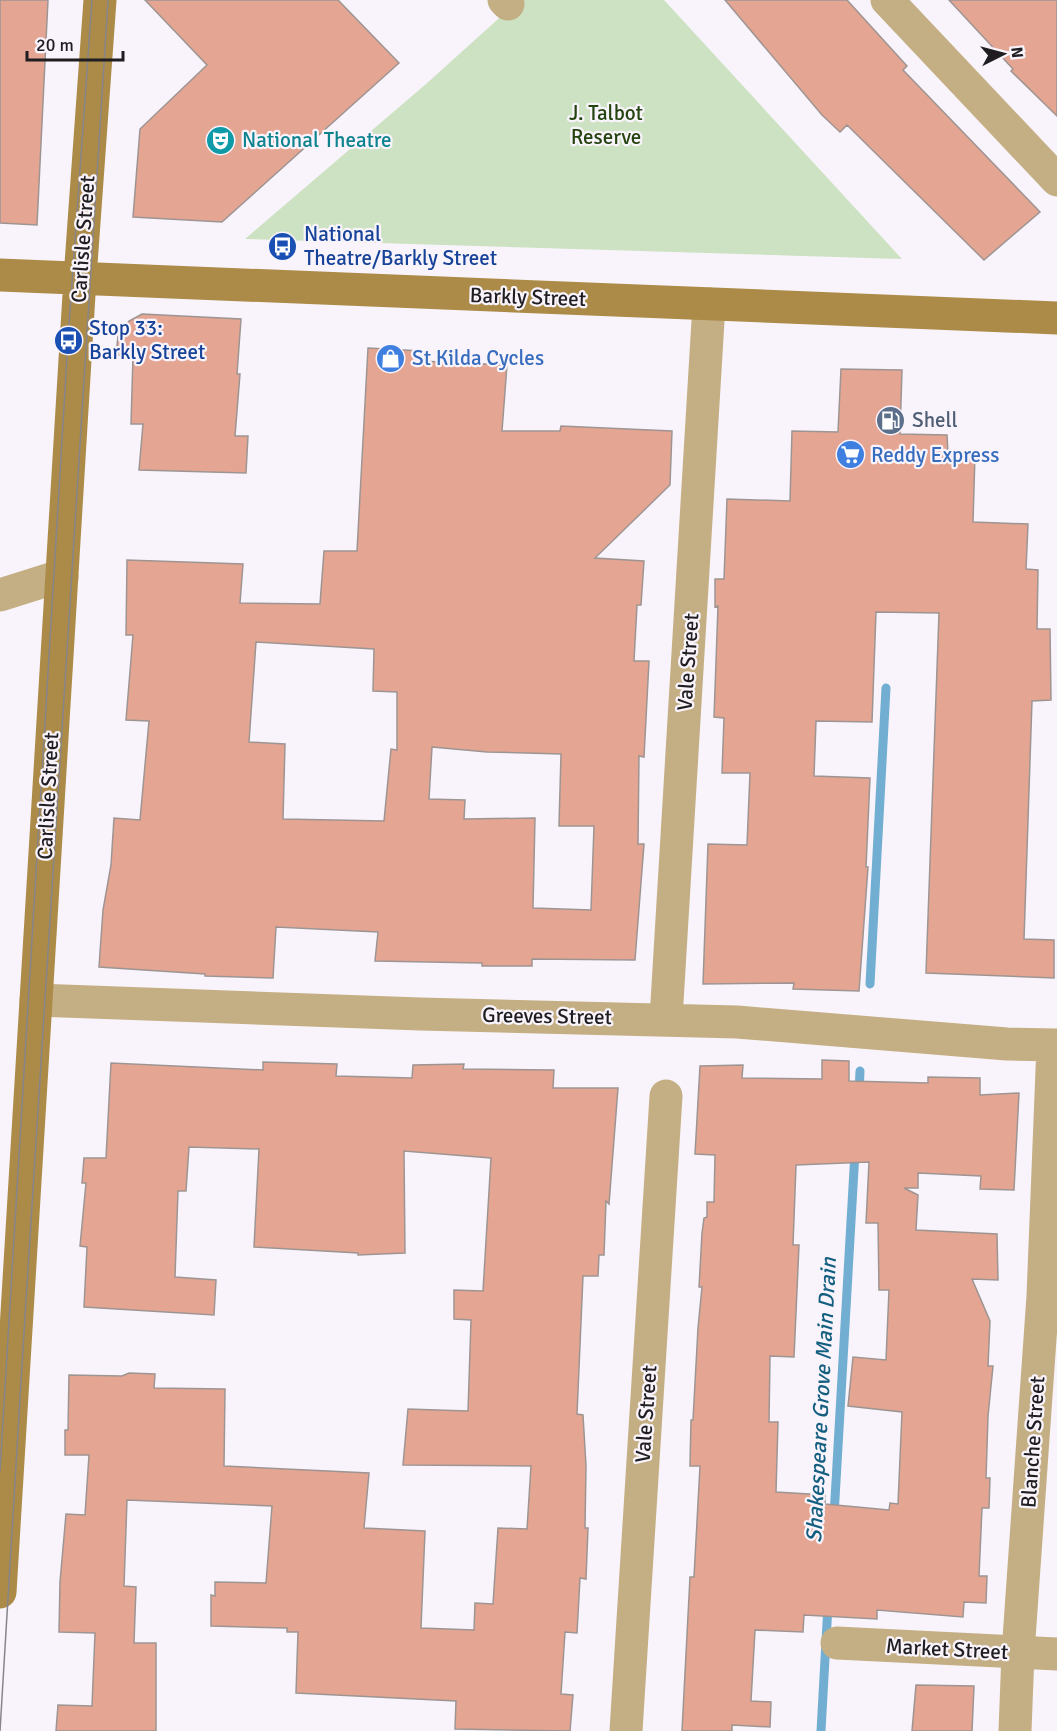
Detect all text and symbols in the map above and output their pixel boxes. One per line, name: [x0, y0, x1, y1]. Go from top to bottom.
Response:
scale bar: [27, 24, 123, 62]
north arrow: [973, 24, 1033, 84]
text: 20 m: [36, 34, 74, 56]
text: N: [1006, 46, 1027, 59]
park label: J. Talbot Reserve: [569, 100, 643, 150]
theatre icon: National Theatre: [205, 124, 237, 156]
place label: National Theatre: [242, 127, 392, 153]
street label: Carlisle Street: [66, 174, 100, 304]
place label: National Theatre/Barkly Street: [304, 221, 497, 271]
bus stop icon: National Theatre/Barkly Street: [267, 230, 299, 262]
street label: Barkly Street: [469, 282, 587, 312]
place label: Stop 33: Barkly Street: [89, 315, 205, 365]
bus stop icon: Stop 33: Barkly Street: [52, 324, 84, 356]
shop icon: St Kilda Cycles: [375, 342, 407, 374]
place label: St Kilda Cycles: [412, 345, 544, 371]
fuel station icon: Shell: [875, 404, 907, 436]
place label: Shell: [912, 407, 958, 433]
supermarket icon: Reddy Express: [834, 439, 866, 471]
place label: Reddy Express: [871, 442, 999, 468]
street label: Vale Street: [672, 612, 704, 712]
street label: Carlisle Street: [32, 732, 64, 860]
street label: Greeves Street: [482, 1002, 612, 1030]
water label: Shakespeare Grove Main Drain: [800, 1256, 842, 1543]
street label: Vale Street: [630, 1364, 662, 1464]
street label: Blanche Street: [1015, 1375, 1051, 1509]
street label: Market Street: [885, 1633, 1009, 1665]

